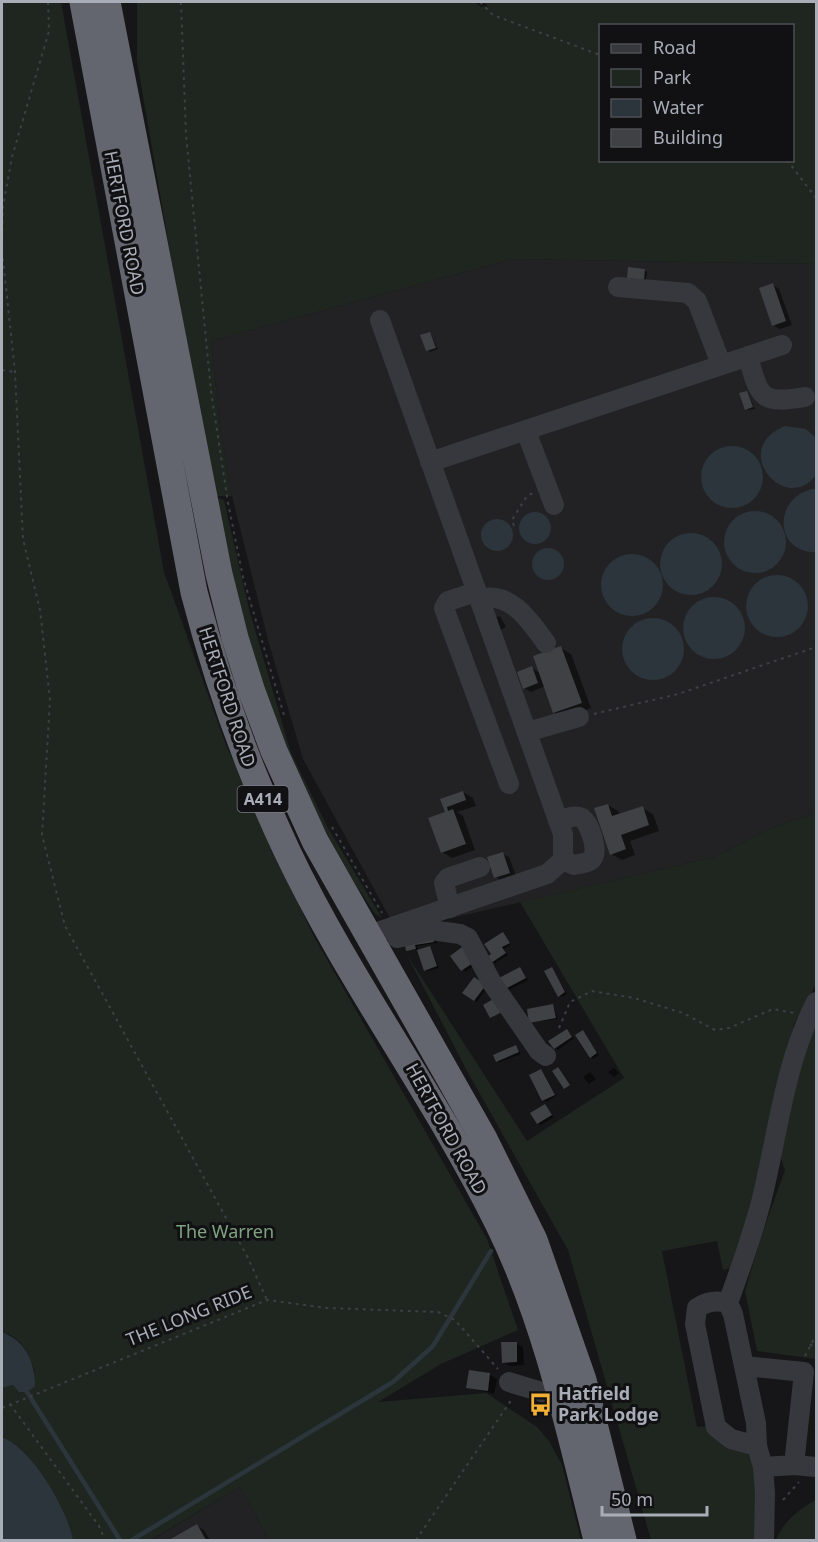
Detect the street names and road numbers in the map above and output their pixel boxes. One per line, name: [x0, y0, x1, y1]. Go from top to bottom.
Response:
street label: HERTFORD ROAD: [99, 149, 151, 297]
street label: HERTFORD ROAD: [194, 623, 262, 770]
road number: A414: [238, 786, 288, 812]
street label: HERTFORD ROAD: [401, 1059, 493, 1198]
street label: THE LONG RIDE: [122, 1279, 255, 1351]

